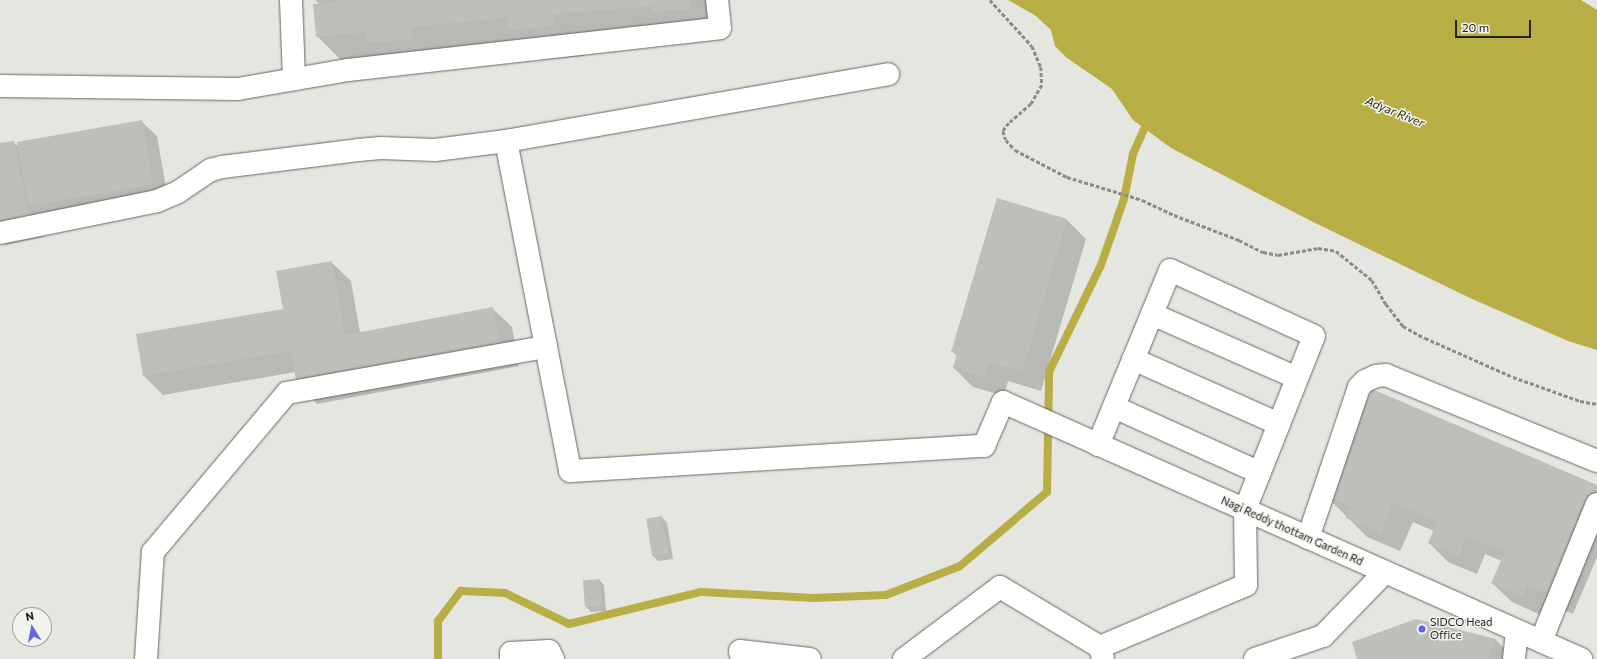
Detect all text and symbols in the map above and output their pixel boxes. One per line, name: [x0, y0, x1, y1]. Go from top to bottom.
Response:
scale bar: [1457, 12, 1533, 38]
text: 20 m: [1462, 20, 1489, 34]
water label: Adyar River: [1363, 94, 1427, 130]
street label: Nagi Reddy thottam Garden Rd: [1219, 494, 1365, 568]
north arrow: [12, 607, 52, 647]
text: N: [25, 609, 35, 623]
place label: SIDCO Head Office: [1430, 616, 1492, 642]
marker: SIDCO Head Office: [1417, 624, 1427, 634]

